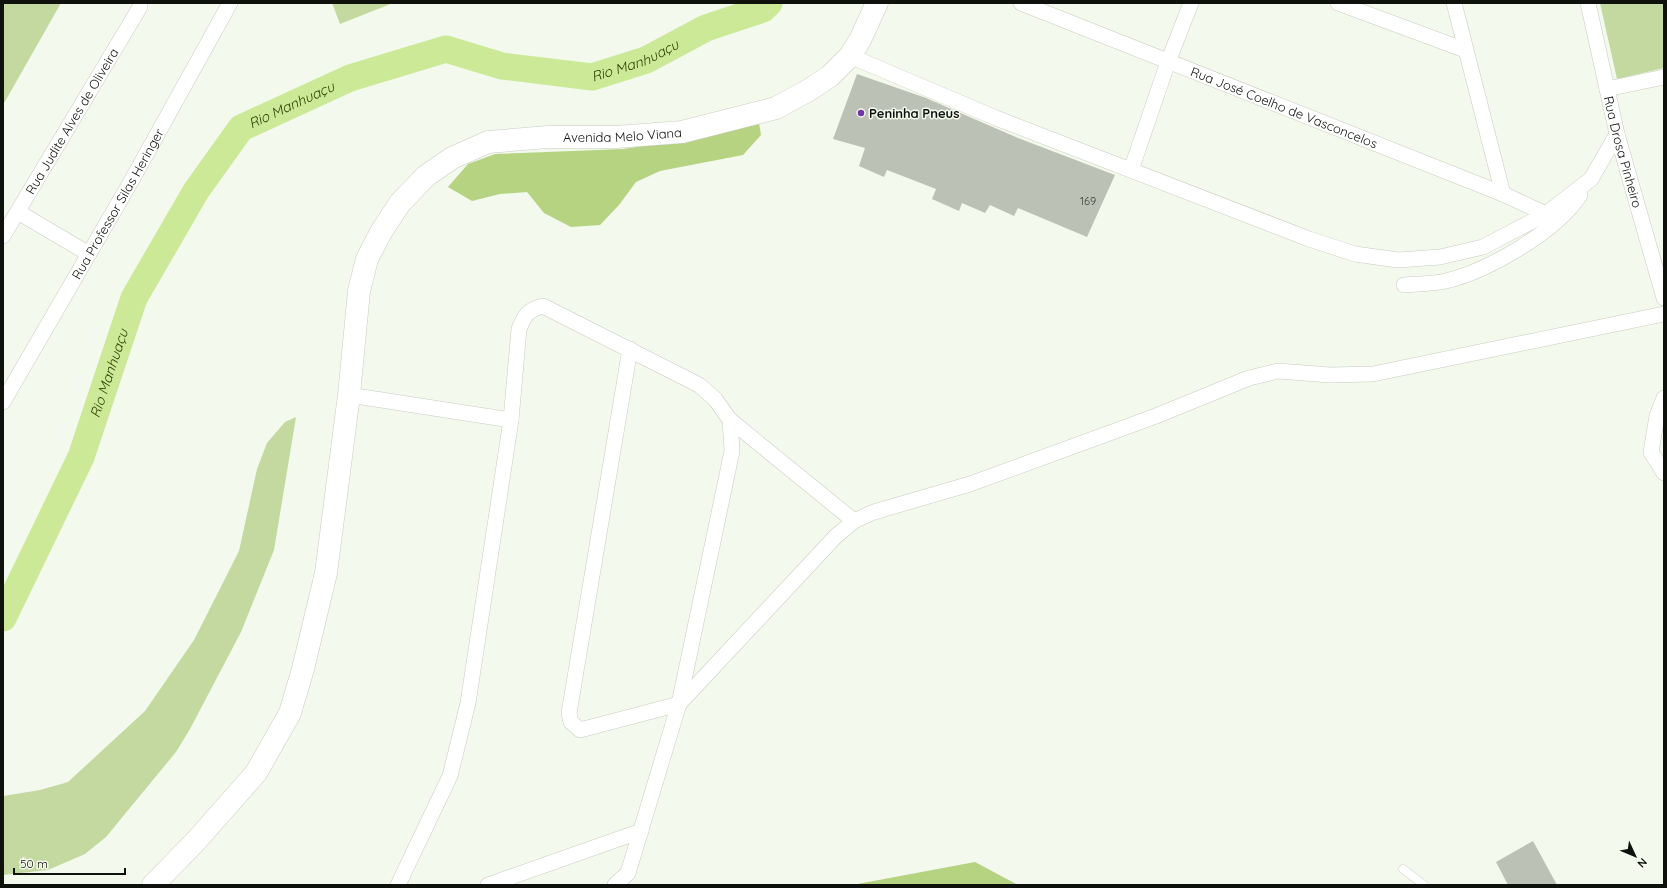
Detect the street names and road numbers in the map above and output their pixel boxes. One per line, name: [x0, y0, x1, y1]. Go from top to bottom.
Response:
street label: Rua Judite Alves de Oliveira: [22, 45, 122, 197]
street label: Rua José Coelho de Vasconcelos: [1188, 63, 1380, 151]
street label: Rua Drosa Pinheiro: [1601, 94, 1646, 210]
street label: Avenida Melo Viana: [563, 124, 682, 145]
street label: Rua Professor Silas Heringer: [68, 126, 167, 282]

